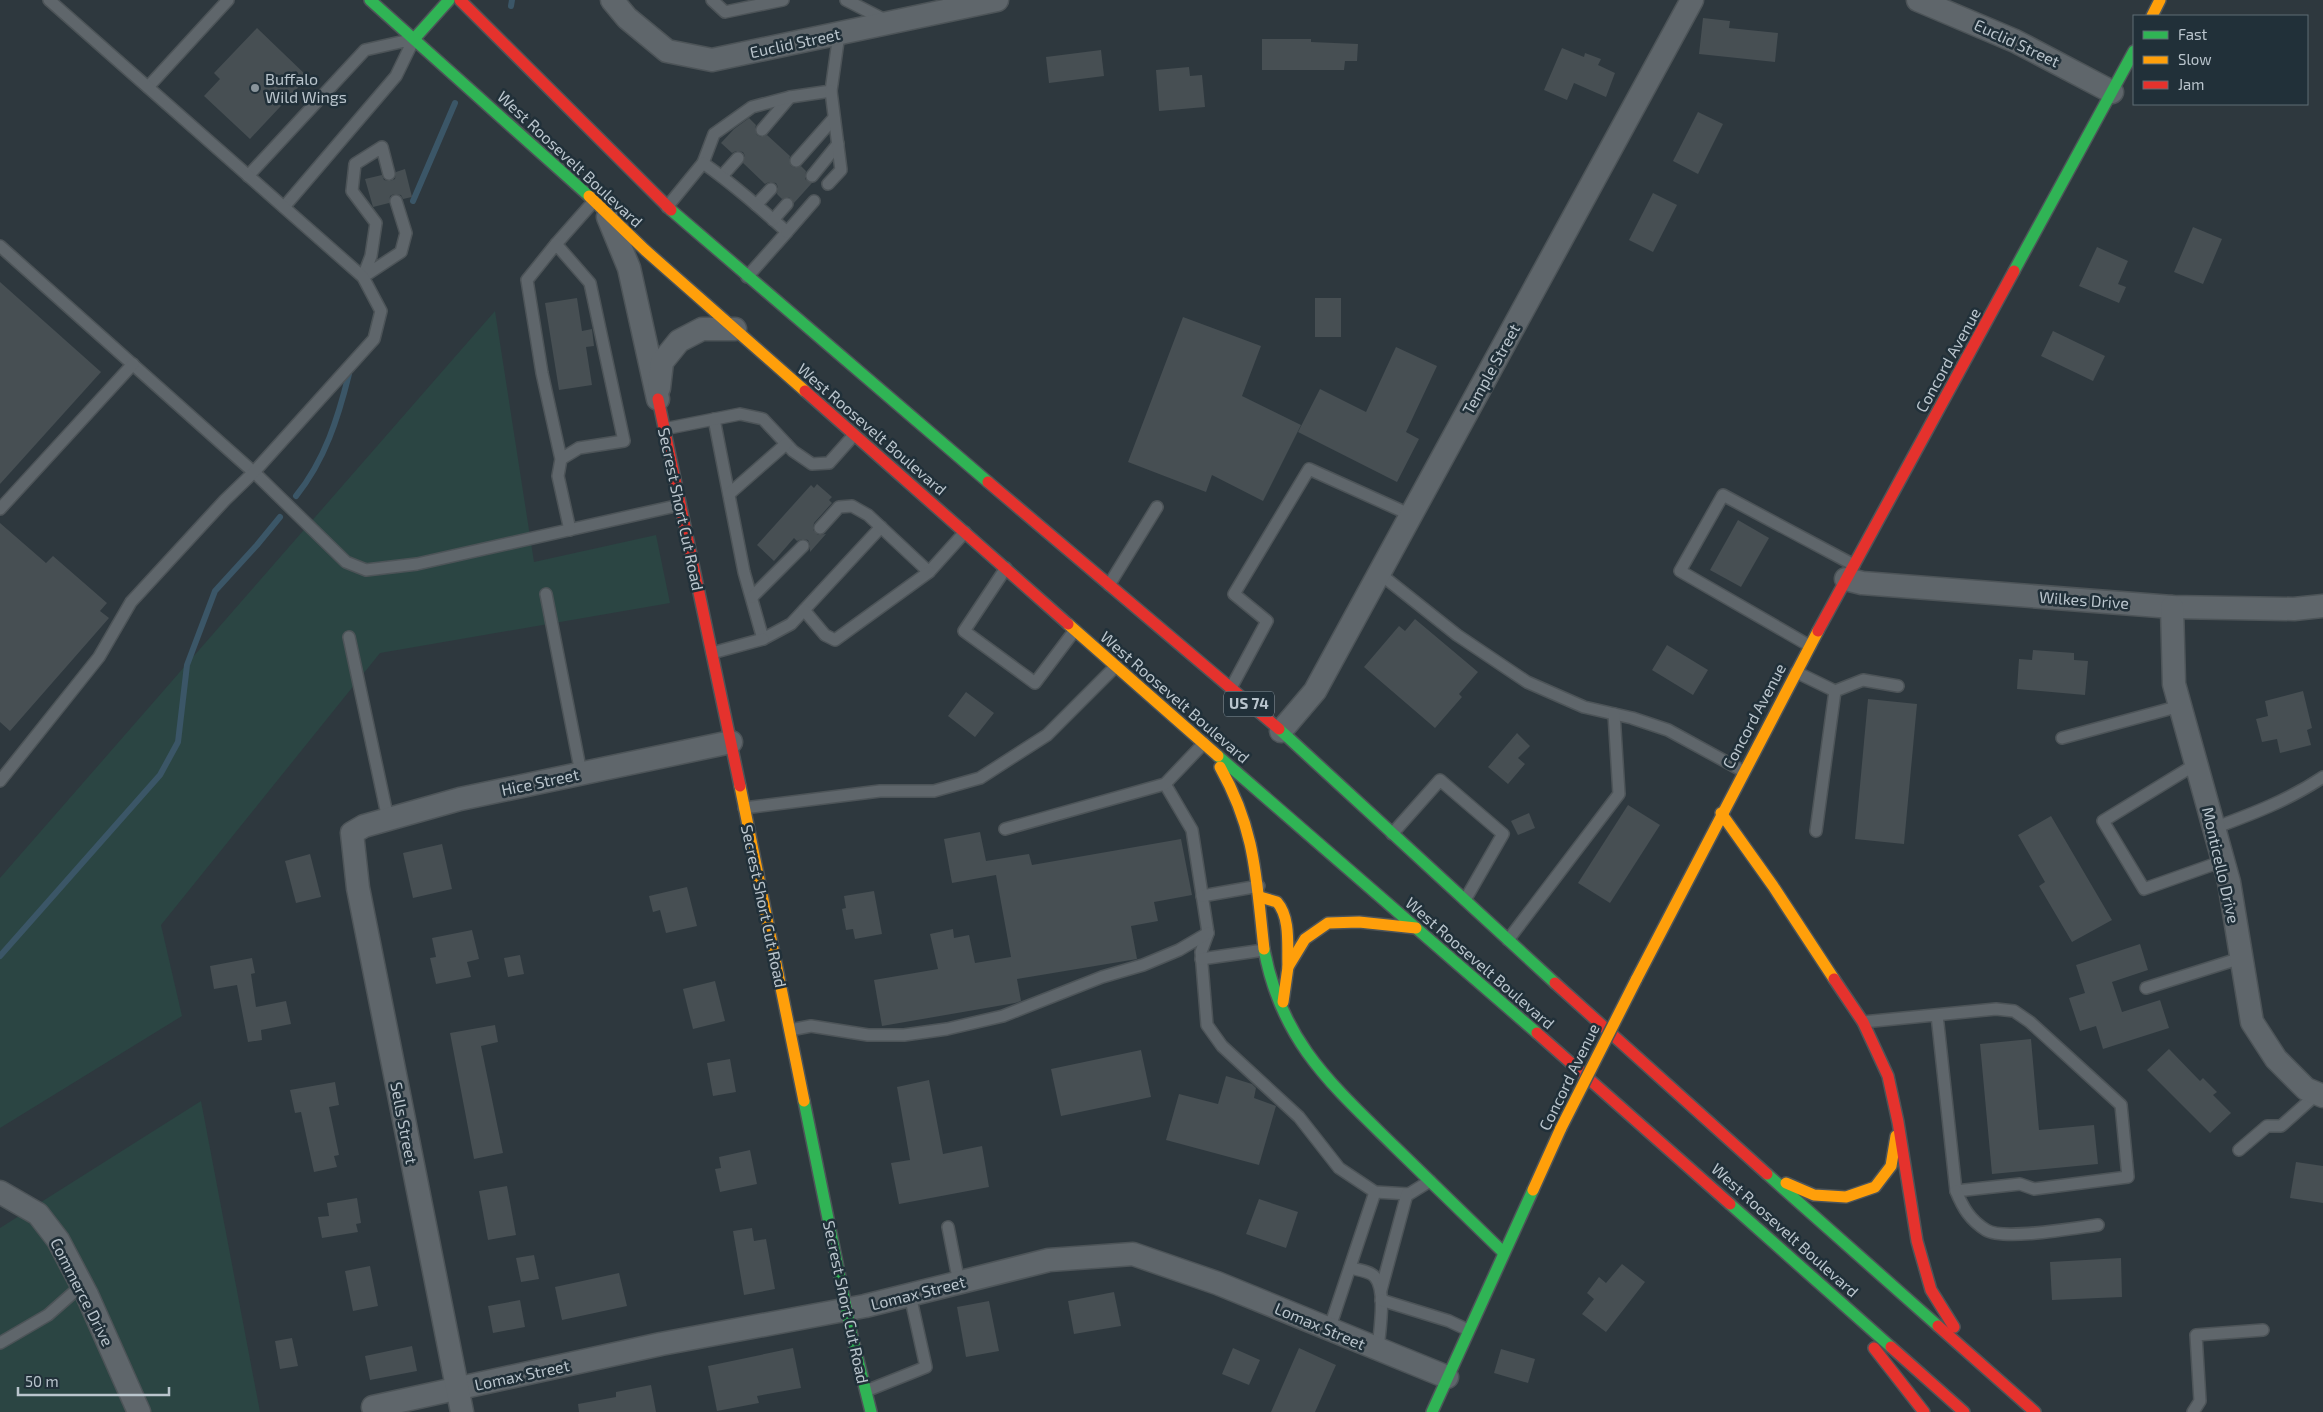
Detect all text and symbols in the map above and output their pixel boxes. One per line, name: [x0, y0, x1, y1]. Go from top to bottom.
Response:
street label: Euclid Street: [1972, 15, 2063, 71]
legend: [2133, 15, 2308, 105]
street label: Euclid Street: [748, 24, 842, 61]
text: Fast: [2178, 25, 2208, 43]
text: Slow: [2178, 50, 2212, 68]
place label: Buffalo Wild Wings: [265, 69, 347, 106]
text: Jam: [2178, 75, 2204, 93]
marker: Buffalo Wild Wings: [249, 82, 261, 94]
street label: West Roosevelt Boulevard: [494, 86, 647, 231]
street label: Concord Avenue: [1911, 304, 1984, 415]
street label: Temple Street: [1458, 320, 1523, 417]
street label: West Roosevelt Boulevard: [794, 359, 951, 499]
street label: Secrest Short Cut Road: [655, 426, 708, 592]
street label: Wilkes Drive: [2038, 587, 2130, 612]
street label: West Roosevelt Boulevard: [1097, 627, 1254, 767]
street label: Concord Avenue: [1718, 660, 1789, 772]
road number: US 74: [1224, 692, 1274, 716]
street label: Hice Street: [499, 764, 581, 799]
street label: Monticello Drive: [2199, 805, 2244, 925]
street label: Secrest Short Cut Road: [738, 823, 791, 989]
street label: West Roosevelt Boulevard: [1402, 893, 1559, 1033]
street label: Concord Avenue: [1534, 1020, 1603, 1133]
street label: Sells Street: [387, 1080, 422, 1166]
street label: West Roosevelt Boulevard: [1708, 1159, 1863, 1301]
street label: Secrest Short Cut Road: [820, 1219, 873, 1385]
street label: Commerce Drive: [47, 1234, 118, 1349]
street label: Lomax Street: [869, 1272, 967, 1313]
street label: Lomax Street: [1272, 1298, 1368, 1353]
street label: Lomax Street: [473, 1355, 571, 1394]
scale bar: [18, 1364, 169, 1396]
text: 50 m: [25, 1372, 59, 1390]

